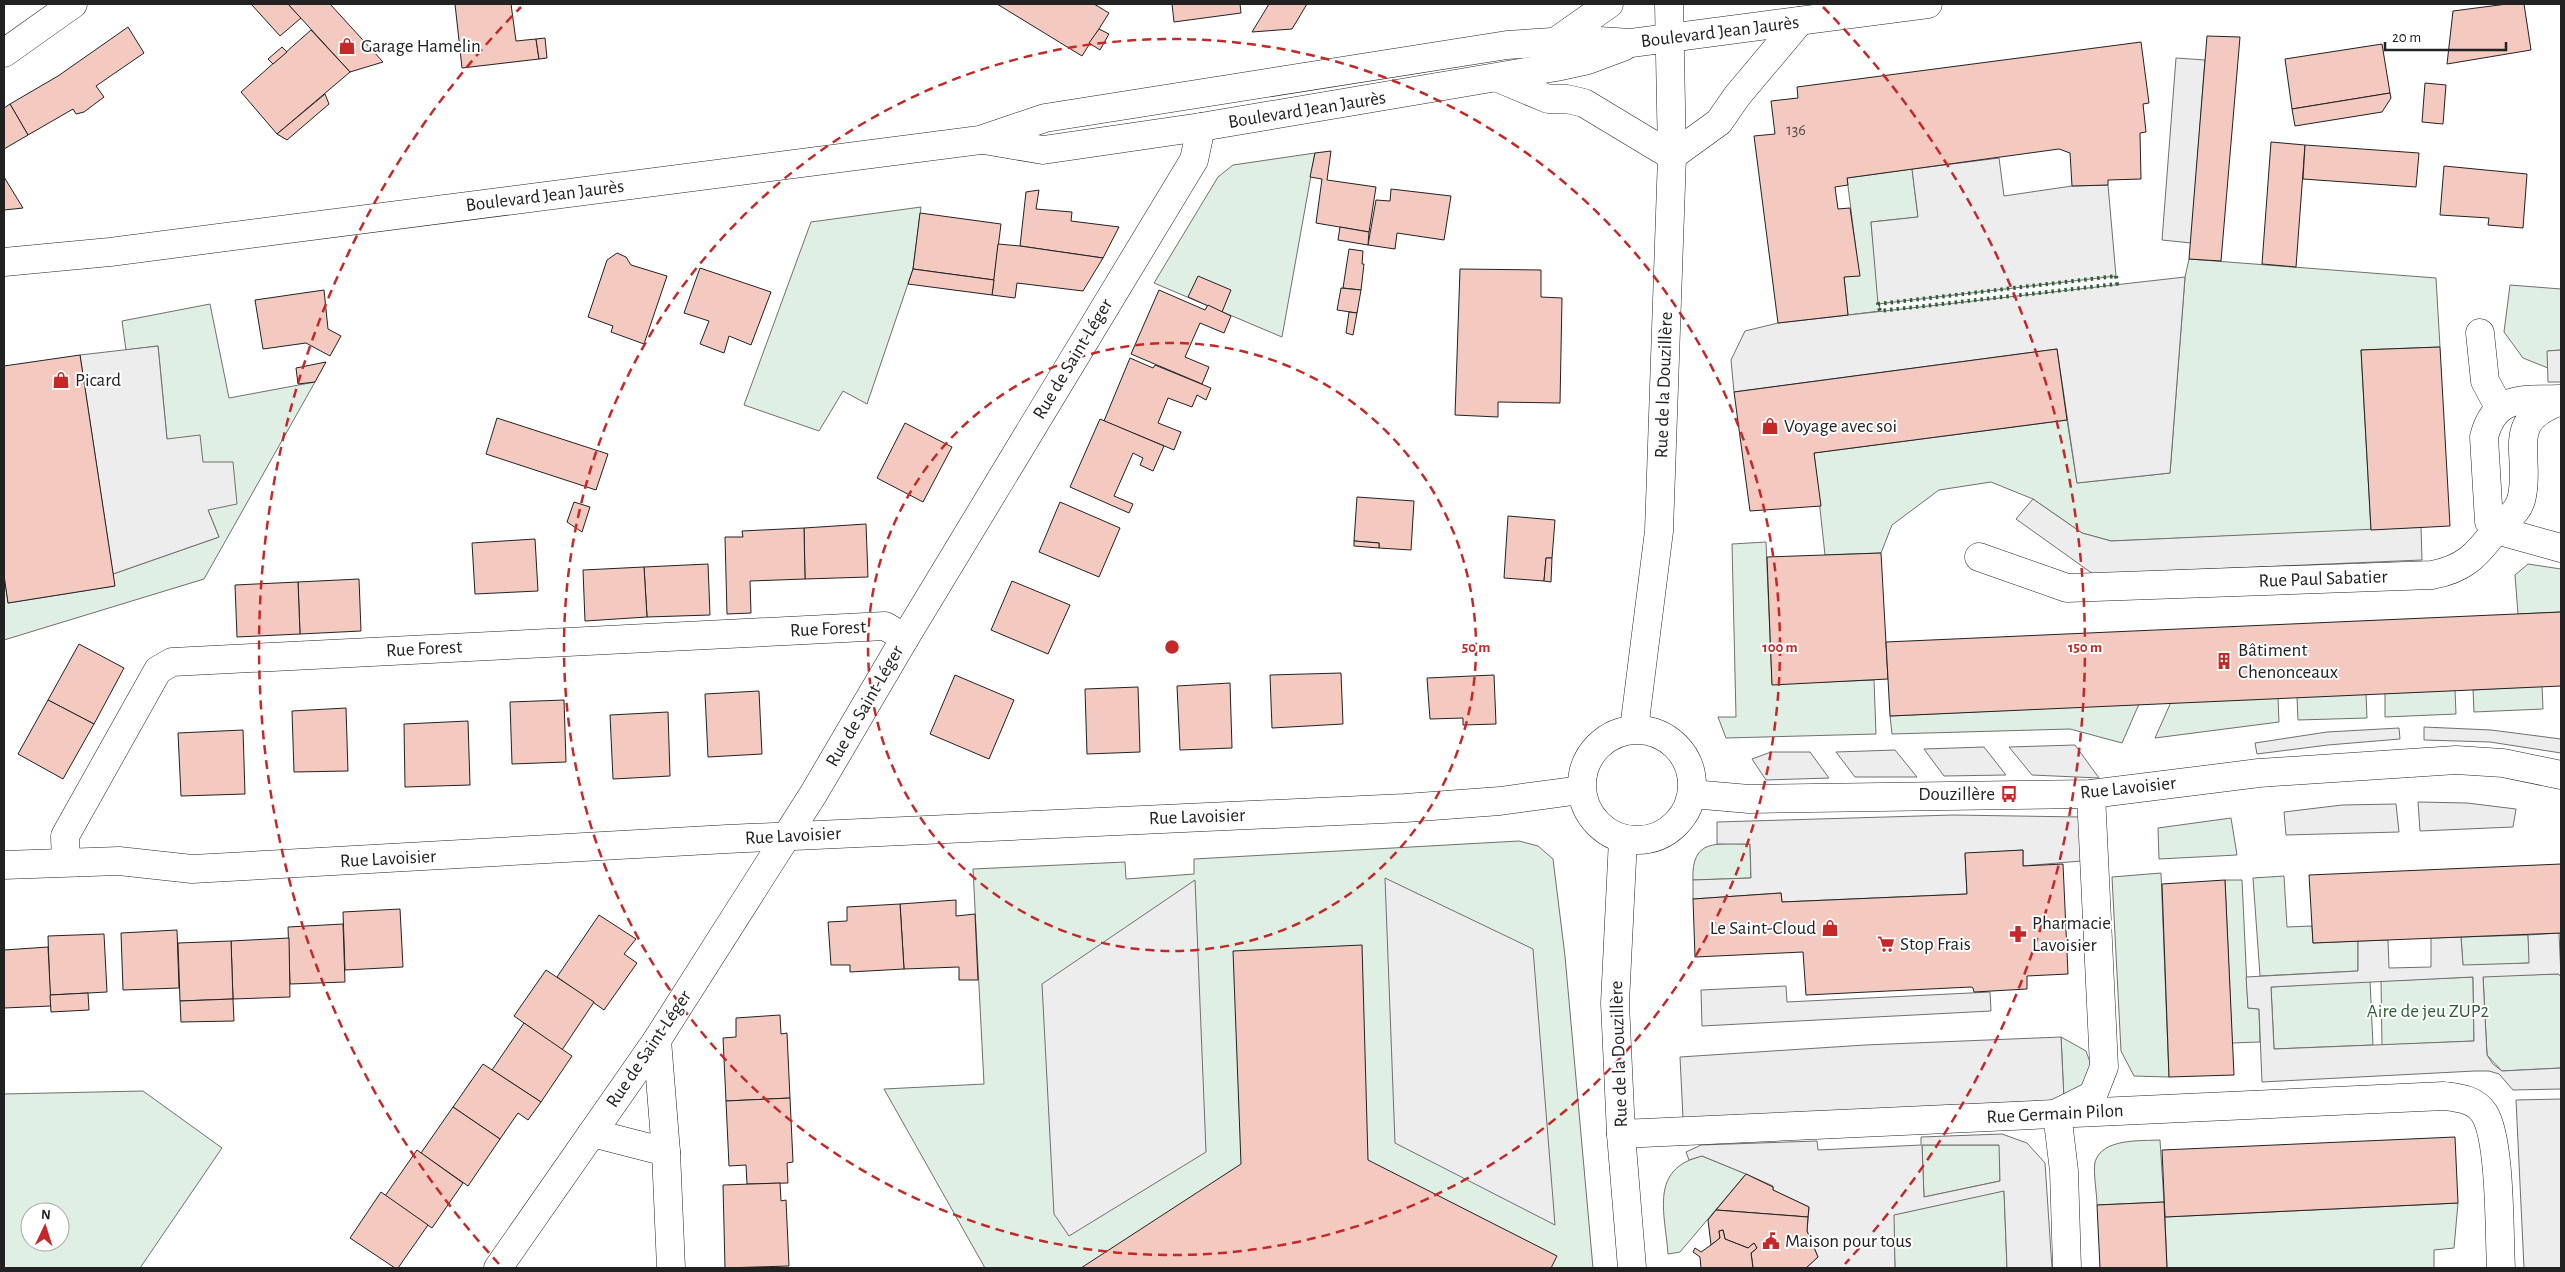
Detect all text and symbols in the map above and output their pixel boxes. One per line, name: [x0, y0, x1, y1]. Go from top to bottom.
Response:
street label: Boulevard Jean Jaurès: [1640, 13, 1800, 51]
scale bar: [2385, 20, 2506, 52]
text: 20 m: [2392, 30, 2421, 45]
shop icon: Garage Hamelin: [337, 36, 357, 56]
place label: Garage Hamelin: [361, 37, 481, 56]
street label: Boulevard Jean Jaurès: [1227, 88, 1387, 132]
house number: 136: [1786, 122, 1806, 138]
street label: Boulevard Jean Jaurès: [465, 177, 625, 215]
street label: Rue de Saint-Léger: [1030, 296, 1116, 422]
street label: Rue de la Douzillère: [1652, 311, 1676, 459]
shop icon: Picard: [51, 370, 71, 390]
place label: Picard: [75, 371, 121, 390]
shop icon: Voyage avec soi: [1760, 416, 1780, 436]
place label: Voyage avec soi: [1784, 417, 1897, 436]
street label: Rue Paul Sabatier: [2258, 567, 2388, 591]
street label: Rue Forest: [789, 618, 867, 640]
street label: Rue Forest: [385, 638, 463, 660]
centre of rings: [1163, 638, 1181, 656]
text: 50 m: [1462, 640, 1490, 655]
text: 100 m: [1762, 640, 1798, 655]
text: 150 m: [2068, 640, 2102, 655]
place label: Bâtiment Chenonceaux: [2238, 641, 2338, 682]
street label: Rue de Saint-Léger: [823, 642, 907, 770]
building icon: Bâtiment Chenonceaux: [2214, 651, 2234, 671]
street label: Rue Lavoisier: [2079, 774, 2177, 802]
bus stop icon: Douzillère: [1999, 784, 2019, 804]
place label: Douzillère: [1918, 785, 1995, 804]
street label: Rue Lavoisier: [1149, 806, 1245, 828]
street label: Rue Lavoisier: [744, 824, 842, 848]
street label: Rue Lavoisier: [339, 847, 437, 871]
place label: Pharmacie Lavoisier: [2032, 914, 2111, 955]
shop icon: Le Saint-Cloud: [1820, 918, 1840, 938]
place label: Le Saint-Cloud: [1710, 919, 1816, 938]
pharmacy icon: Pharmacie Lavoisier: [2008, 924, 2028, 944]
supermarket icon: Stop Frais: [1876, 934, 1896, 954]
place label: Stop Frais: [1900, 935, 1971, 954]
street label: Rue de la Douzillère: [1607, 980, 1631, 1128]
street label: Rue de Saint-Léger: [603, 987, 695, 1111]
park label: Aire de jeu ZUP2: [2367, 1002, 2490, 1021]
street label: Rue Germain Pilon: [1986, 1101, 2124, 1127]
north arrow: [20, 1202, 70, 1252]
text: N: [40, 1208, 51, 1222]
public building icon: Maison pour tous: [1761, 1231, 1781, 1251]
place label: Maison pour tous: [1785, 1232, 1912, 1251]

